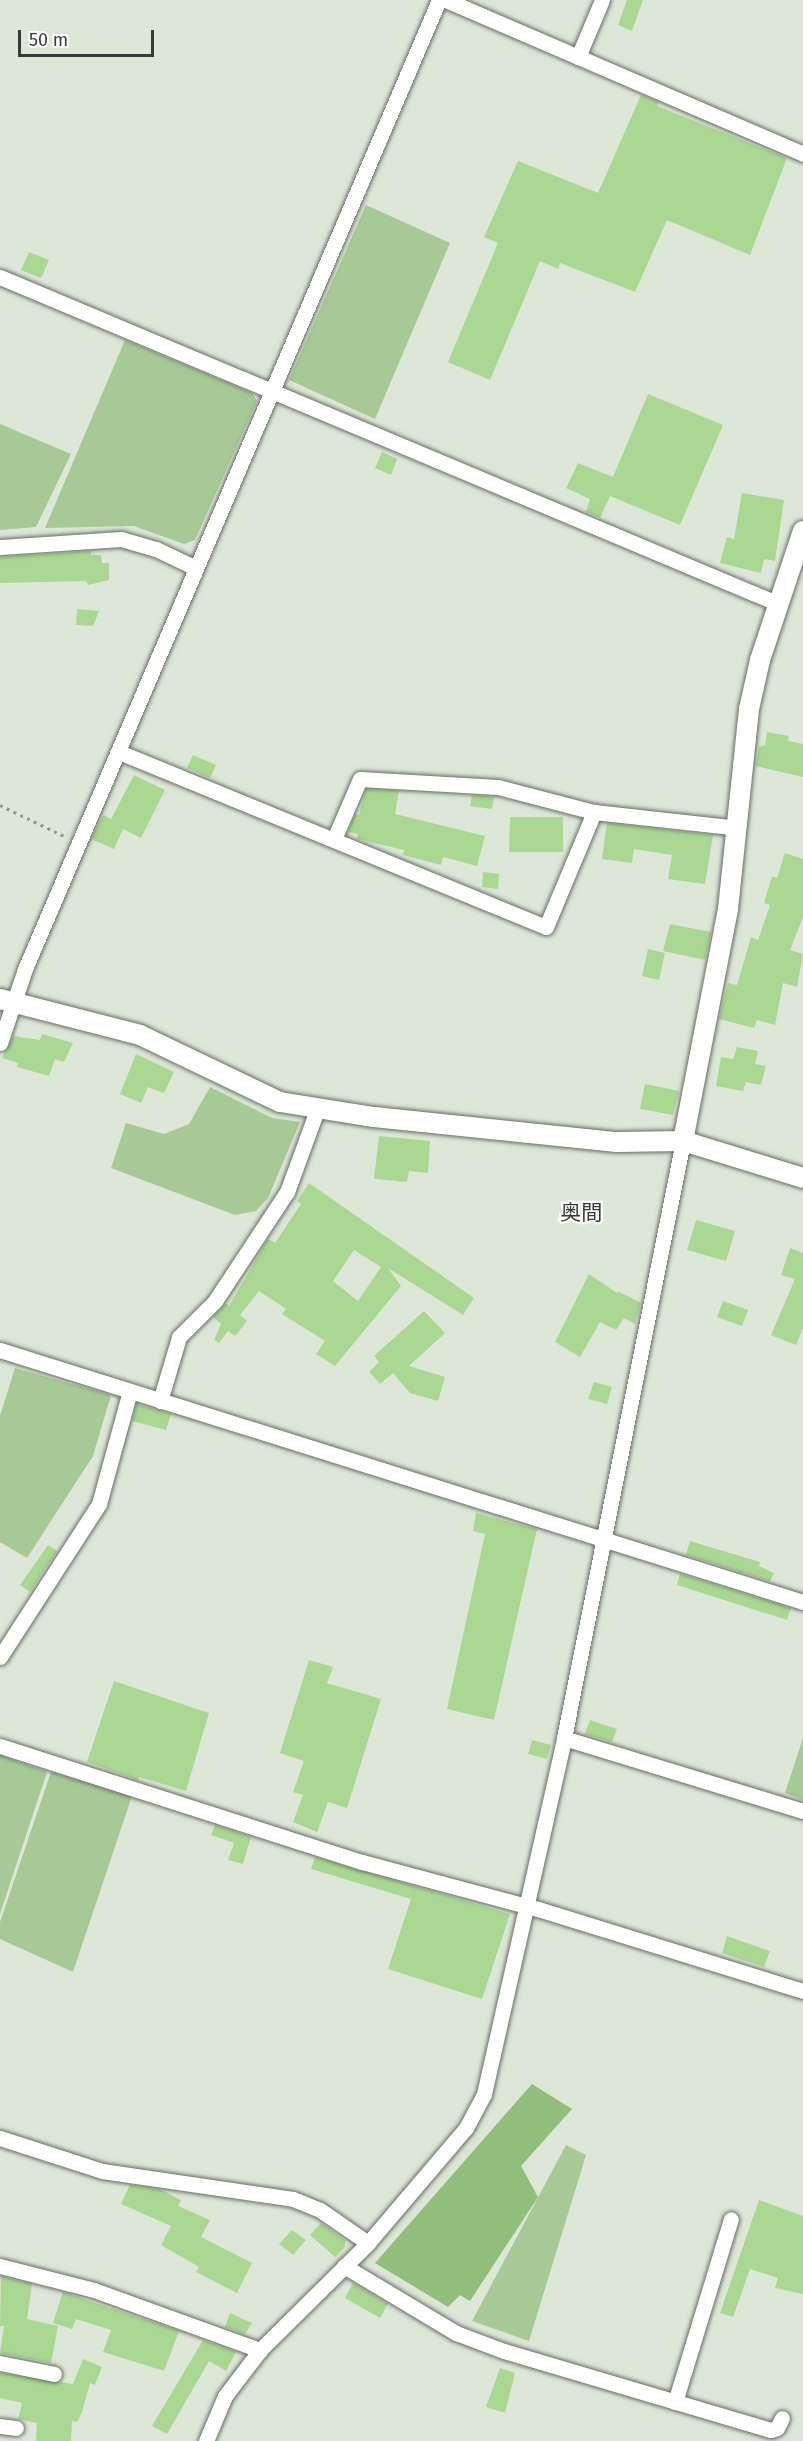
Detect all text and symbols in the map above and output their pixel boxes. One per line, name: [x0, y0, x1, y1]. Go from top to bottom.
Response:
scale bar: [21, 18, 158, 56]
text: 50 m: [29, 29, 68, 51]
district label: 奥間: [560, 1200, 602, 1226]

